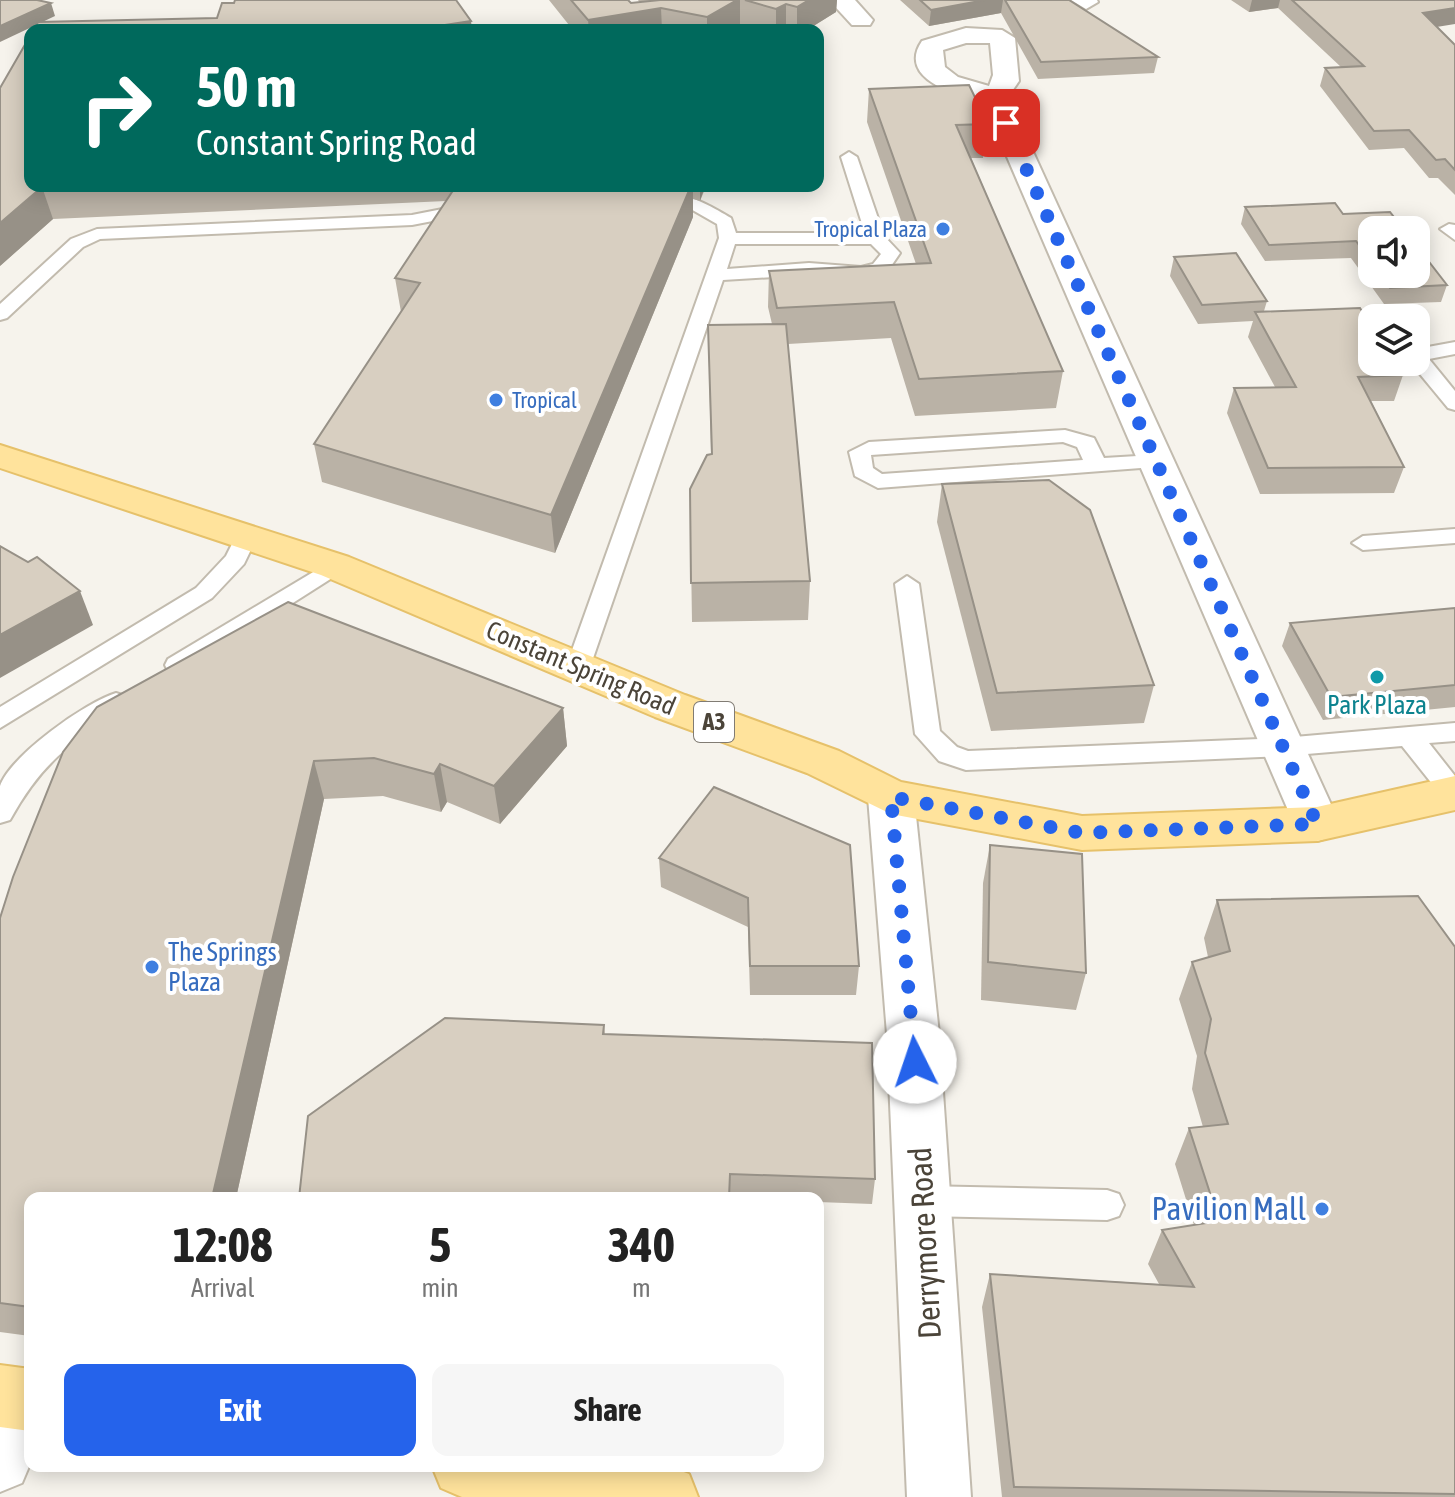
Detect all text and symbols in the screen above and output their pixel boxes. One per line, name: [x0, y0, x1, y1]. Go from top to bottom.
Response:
text: 50 m: [196, 55, 297, 119]
icon: right: [64, 56, 168, 160]
pin: [972, 89, 1040, 157]
icon: arrive: [984, 101, 1028, 145]
text: Constant Spring Road: [196, 121, 477, 163]
place label: Tropical Plaza: [814, 216, 927, 242]
map controls: [1358, 216, 1430, 376]
button: sound: [1358, 216, 1430, 288]
marker: Tropical Plaza: [934, 220, 952, 238]
button: layers: [1358, 304, 1430, 376]
place label: Tropical: [512, 387, 577, 413]
marker: Tropical: [487, 391, 505, 409]
street label: Constant Spring Road: [482, 615, 680, 721]
marker: Park Plaza: [1368, 668, 1386, 686]
place label: Park Plaza: [1327, 690, 1427, 720]
road number: A3: [694, 702, 734, 742]
place label: The Springs Plaza: [168, 937, 277, 997]
marker: The Springs Plaza: [143, 958, 161, 976]
position arrow: [873, 1020, 957, 1104]
street label: Derrymore Road: [901, 1146, 948, 1340]
place label: Pavilion Mall: [1151, 1190, 1307, 1227]
marker: Pavilion Mall: [1313, 1200, 1331, 1218]
text: 12:08: [173, 1217, 273, 1272]
text: 5: [429, 1217, 451, 1272]
text: 340: [608, 1217, 675, 1272]
text: Arrival: [191, 1273, 254, 1303]
text: min: [421, 1273, 459, 1303]
text: m: [632, 1273, 651, 1303]
button: Exit: [64, 1364, 416, 1456]
button: Share: [432, 1364, 784, 1456]

